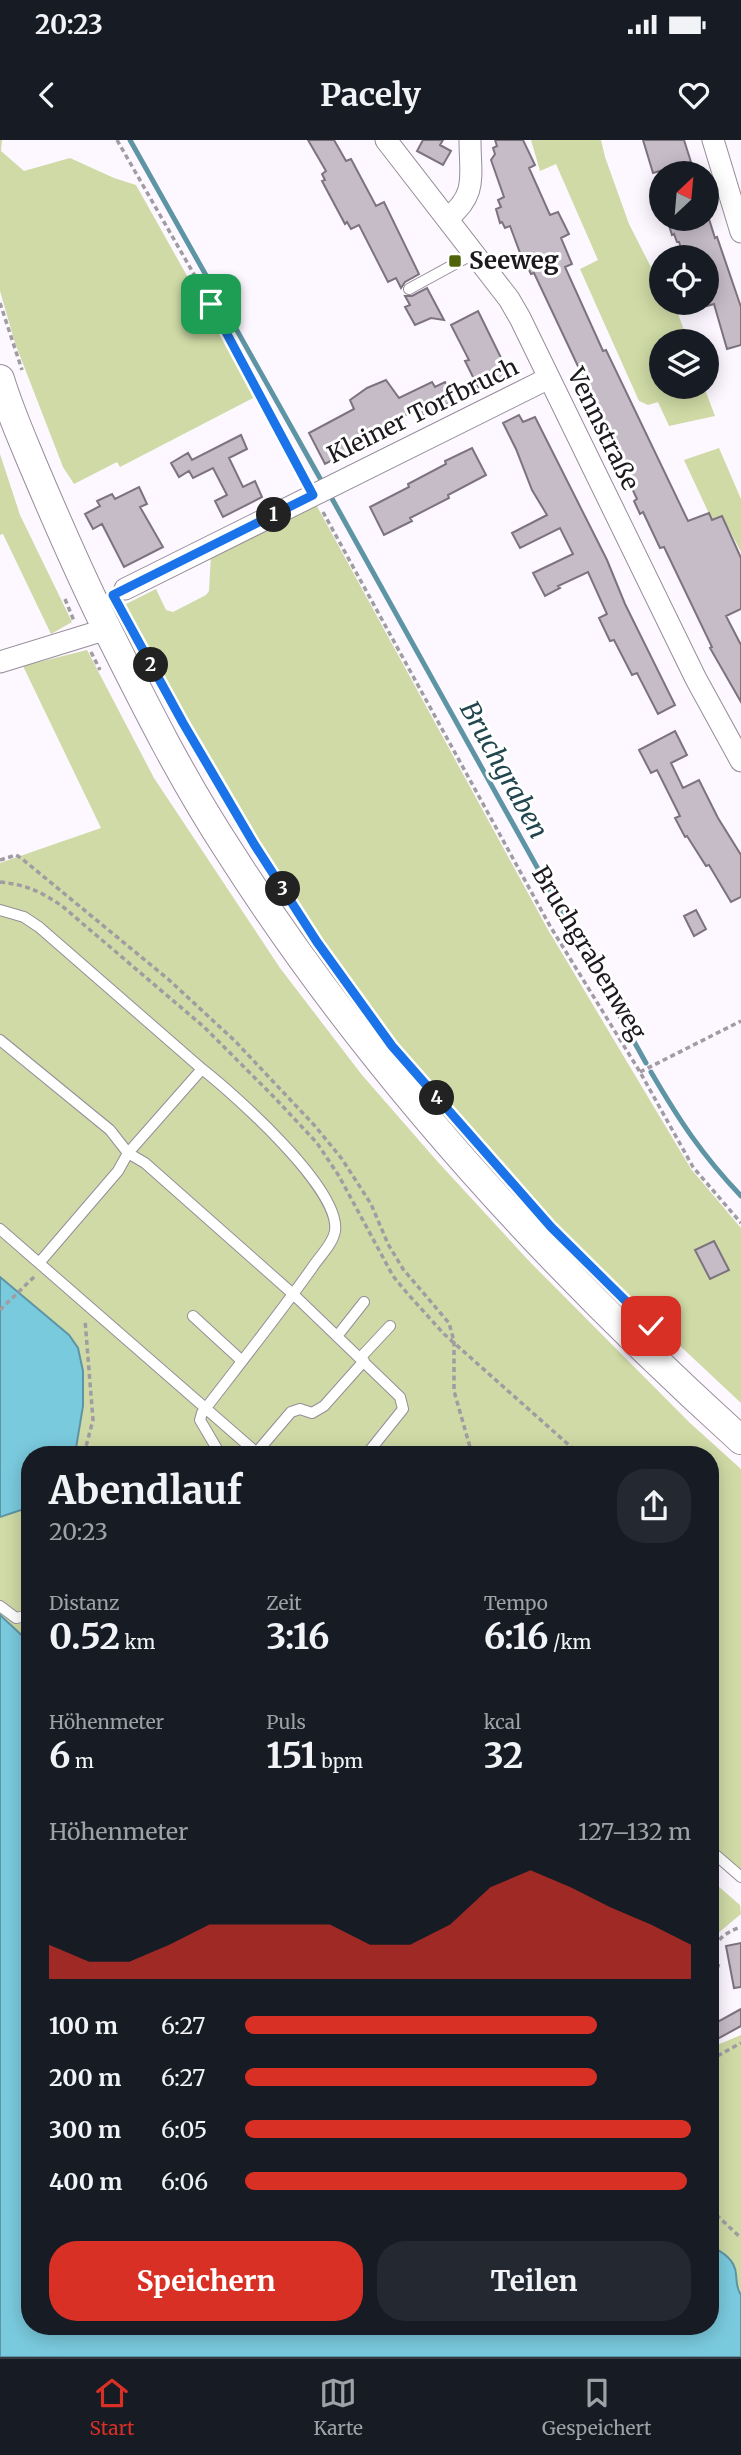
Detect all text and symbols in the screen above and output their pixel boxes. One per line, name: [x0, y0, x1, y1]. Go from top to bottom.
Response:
text: 20:23: [35, 8, 103, 41]
text: Pacely: [320, 75, 421, 115]
icon: back: [28, 76, 66, 114]
icon: heart: [675, 76, 713, 114]
north arrow: [649, 161, 719, 231]
map controls: [649, 161, 719, 399]
place label: Seeweg: [469, 245, 559, 276]
button: locate: [649, 245, 719, 315]
marker: Seeweg: [447, 253, 463, 269]
pin: [181, 274, 241, 334]
icon: arrive: [192, 285, 230, 323]
button: layers: [649, 329, 719, 399]
street label: Kleiner Torfbruch: [322, 351, 523, 470]
street label: Vennstraße: [560, 362, 646, 495]
pin: 1: [256, 498, 292, 532]
text: 1: [269, 502, 278, 526]
pin: 2: [134, 648, 168, 682]
text: 2: [145, 652, 156, 676]
water label: Bruchgraben: [453, 695, 556, 844]
street label: Bruchgrabenweg: [525, 860, 654, 1046]
pin: 3: [266, 872, 300, 906]
text: 3: [277, 876, 288, 900]
pin: 4: [420, 1080, 454, 1116]
text: 4: [430, 1085, 443, 1109]
pin: [621, 1296, 681, 1356]
icon: check: [632, 1307, 670, 1345]
text: Abendlauf: [49, 1467, 242, 1514]
button: share: [617, 1469, 691, 1543]
text: 20:23: [49, 1517, 108, 1546]
text: Distanz: [49, 1591, 119, 1615]
text: Zeit: [266, 1591, 302, 1615]
text: Tempo: [484, 1591, 548, 1615]
text: 0.52: [49, 1615, 120, 1659]
text: 3:16: [266, 1615, 329, 1659]
text: 6:16: [484, 1615, 549, 1659]
text: km: [120, 1630, 155, 1654]
text: /km: [549, 1630, 591, 1654]
text: Höhenmeter: [49, 1710, 164, 1734]
text: Puls: [266, 1710, 306, 1734]
text: kcal: [484, 1710, 521, 1734]
text: 6: [49, 1734, 71, 1778]
text: 151: [266, 1734, 317, 1778]
text: 32: [484, 1734, 523, 1778]
text: m: [71, 1749, 94, 1773]
text: bpm: [317, 1749, 363, 1773]
text: Höhenmeter: [49, 1817, 188, 1846]
text: 127–132 m: [578, 1817, 691, 1846]
text: 100 m: [49, 2011, 118, 2040]
text: 6:27: [161, 2011, 205, 2040]
text: 200 m: [49, 2063, 121, 2092]
text: 6:27: [161, 2063, 205, 2092]
text: 300 m: [49, 2115, 121, 2144]
text: 6:05: [161, 2115, 207, 2144]
text: 400 m: [49, 2167, 123, 2196]
text: 6:06: [161, 2167, 208, 2196]
button: Speichern: [49, 2241, 363, 2321]
button: Teilen: [377, 2241, 691, 2321]
tab: Start: [90, 2374, 134, 2440]
tab: Karte: [314, 2374, 363, 2440]
tab: Gespeichert: [542, 2374, 651, 2440]

